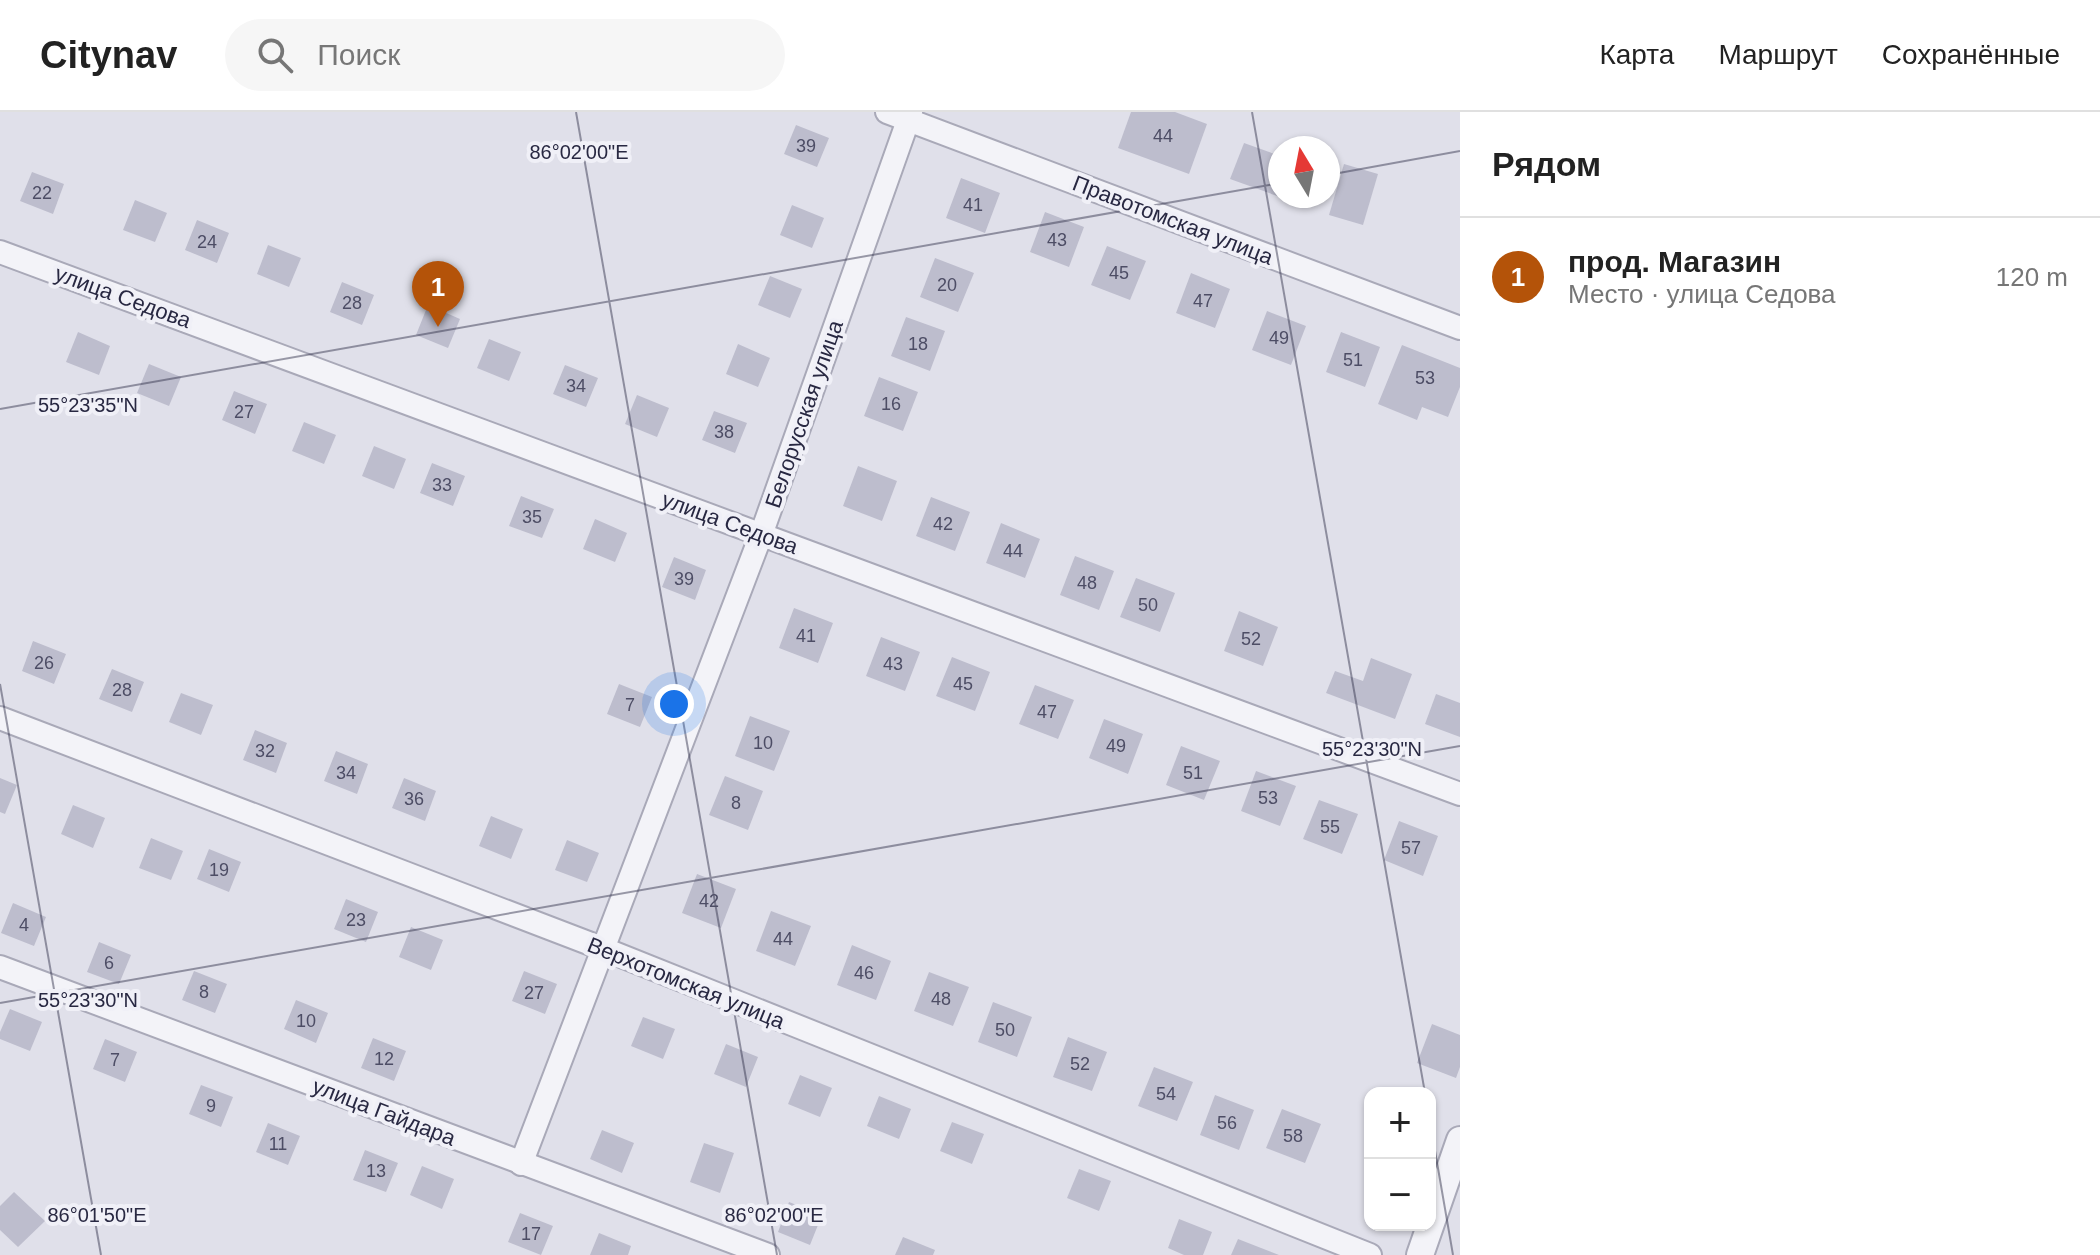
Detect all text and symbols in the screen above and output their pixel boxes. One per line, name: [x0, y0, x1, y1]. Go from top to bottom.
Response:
search box: [225, 19, 785, 91]
icon: search: [253, 33, 297, 77]
text: Citynav: [40, 34, 177, 76]
text: Поиск: [317, 38, 400, 71]
text: Карта: [1599, 39, 1674, 70]
text: Маршрут: [1718, 39, 1838, 70]
text: Сохранённые: [1882, 39, 2060, 70]
house number: 44: [1153, 126, 1173, 146]
house number: 39: [796, 136, 816, 156]
north arrow: [1268, 136, 1340, 208]
text: 86°02'00"E: [530, 141, 629, 163]
text: Рядом: [1492, 145, 1601, 183]
street label: Правотомская улица: [1069, 170, 1277, 270]
house number: 22: [32, 183, 52, 203]
house number: 41: [963, 195, 983, 215]
house number: 43: [1047, 230, 1067, 250]
house number: 24: [197, 232, 217, 252]
text: прод. Магазин: [1568, 245, 1781, 278]
street label: улица Седова: [52, 261, 195, 333]
pin: 1: [412, 261, 464, 327]
text: 1: [1511, 262, 1525, 292]
text: 120 m: [1996, 262, 2068, 292]
house number: 45: [1109, 263, 1129, 283]
house number: 20: [937, 275, 957, 295]
text: Место · улица Седова: [1568, 279, 1836, 309]
house number: 47: [1193, 291, 1213, 311]
house number: 28: [342, 293, 362, 313]
street label: Белорусская улица: [760, 316, 848, 511]
house number: 49: [1269, 328, 1289, 348]
house number: 18: [908, 334, 928, 354]
house number: 51: [1343, 350, 1363, 370]
house number: 53: [1415, 368, 1435, 388]
house number: 34: [566, 376, 586, 396]
text: 55°23'35"N: [38, 394, 138, 416]
house number: 16: [881, 394, 901, 414]
house number: 27: [234, 402, 254, 422]
house number: 38: [714, 422, 734, 442]
house number: 33: [432, 475, 452, 495]
street label: улица Седова: [659, 487, 802, 559]
house number: 35: [522, 507, 542, 527]
house number: 42: [933, 514, 953, 534]
house number: 44: [1003, 541, 1023, 561]
house number: 39: [674, 569, 694, 589]
house number: 48: [1077, 573, 1097, 593]
house number: 50: [1138, 595, 1158, 615]
house number: 41: [796, 626, 816, 646]
house number: 52: [1241, 629, 1261, 649]
house number: 26: [34, 653, 54, 673]
house number: 43: [883, 654, 903, 674]
house number: 45: [953, 674, 973, 694]
house number: 28: [112, 680, 132, 700]
your location: [654, 684, 694, 724]
house number: 7: [625, 695, 635, 715]
house number: 47: [1037, 702, 1057, 722]
house number: 10: [753, 733, 773, 753]
house number: 49: [1106, 736, 1126, 756]
text: 55°23'30"N: [1322, 738, 1422, 760]
house number: 32: [255, 741, 275, 761]
house number: 34: [336, 763, 356, 783]
house number: 51: [1183, 763, 1203, 783]
house number: 53: [1258, 788, 1278, 808]
house number: 36: [404, 789, 424, 809]
house number: 8: [731, 793, 741, 813]
house number: 55: [1320, 817, 1340, 837]
house number: 57: [1401, 838, 1421, 858]
house number: 19: [209, 860, 229, 880]
house number: 42: [699, 891, 719, 911]
house number: 23: [346, 910, 366, 930]
house number: 4: [19, 915, 29, 935]
house number: 44: [773, 929, 793, 949]
street label: Верхотомская улица: [584, 932, 789, 1034]
house number: 6: [104, 953, 114, 973]
house number: 46: [854, 963, 874, 983]
house number: 8: [199, 982, 209, 1002]
house number: 27: [524, 983, 544, 1003]
text: 55°23'30"N: [38, 989, 138, 1011]
house number: 48: [931, 989, 951, 1009]
house number: 10: [296, 1011, 316, 1031]
house number: 50: [995, 1020, 1015, 1040]
house number: 12: [374, 1049, 394, 1069]
house number: 7: [110, 1050, 120, 1070]
house number: 52: [1070, 1054, 1090, 1074]
street label: улица Гайдара: [309, 1073, 460, 1151]
house number: 54: [1156, 1084, 1176, 1104]
map controls: [1364, 1087, 1436, 1231]
button: +: [1364, 1087, 1436, 1159]
house number: 9: [206, 1096, 216, 1116]
house number: 56: [1217, 1113, 1237, 1133]
house number: 58: [1283, 1126, 1303, 1146]
house number: 11: [269, 1134, 287, 1154]
button: −: [1364, 1159, 1436, 1231]
house number: 13: [366, 1161, 386, 1181]
text: 86°01'50"E: [48, 1204, 147, 1226]
text: 86°02'00"E: [725, 1204, 824, 1226]
house number: 17: [521, 1224, 541, 1244]

